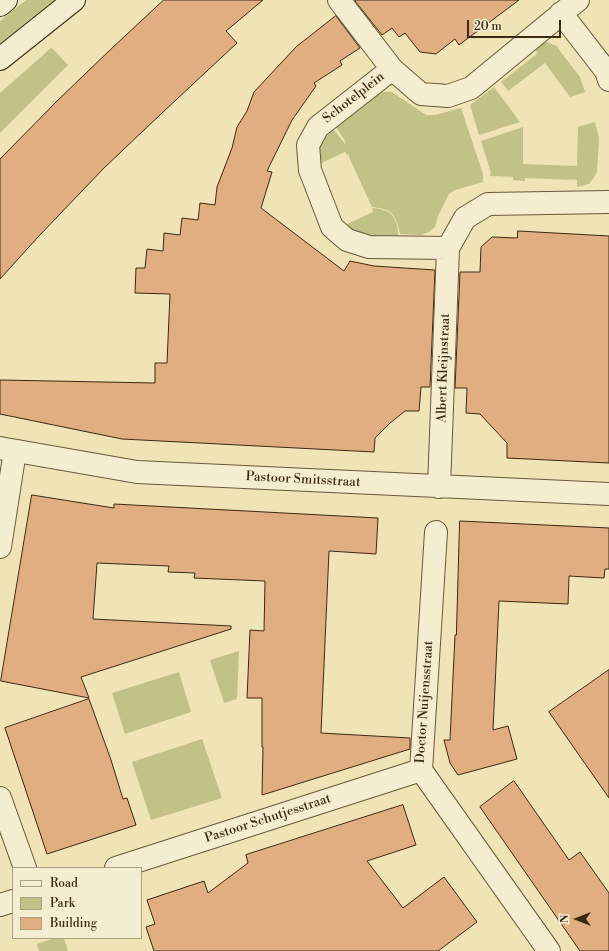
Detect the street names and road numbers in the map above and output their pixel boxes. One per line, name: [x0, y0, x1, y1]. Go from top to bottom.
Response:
street label: Schotelplein: [320, 69, 388, 127]
street label: Albert Kleijnstraat: [434, 313, 454, 423]
street label: Pastoor Smitsstraat: [245, 469, 361, 491]
street label: Doctor Nuijensstraat: [413, 640, 437, 764]
street label: Pastoor Schutjesstraat: [203, 791, 333, 847]

